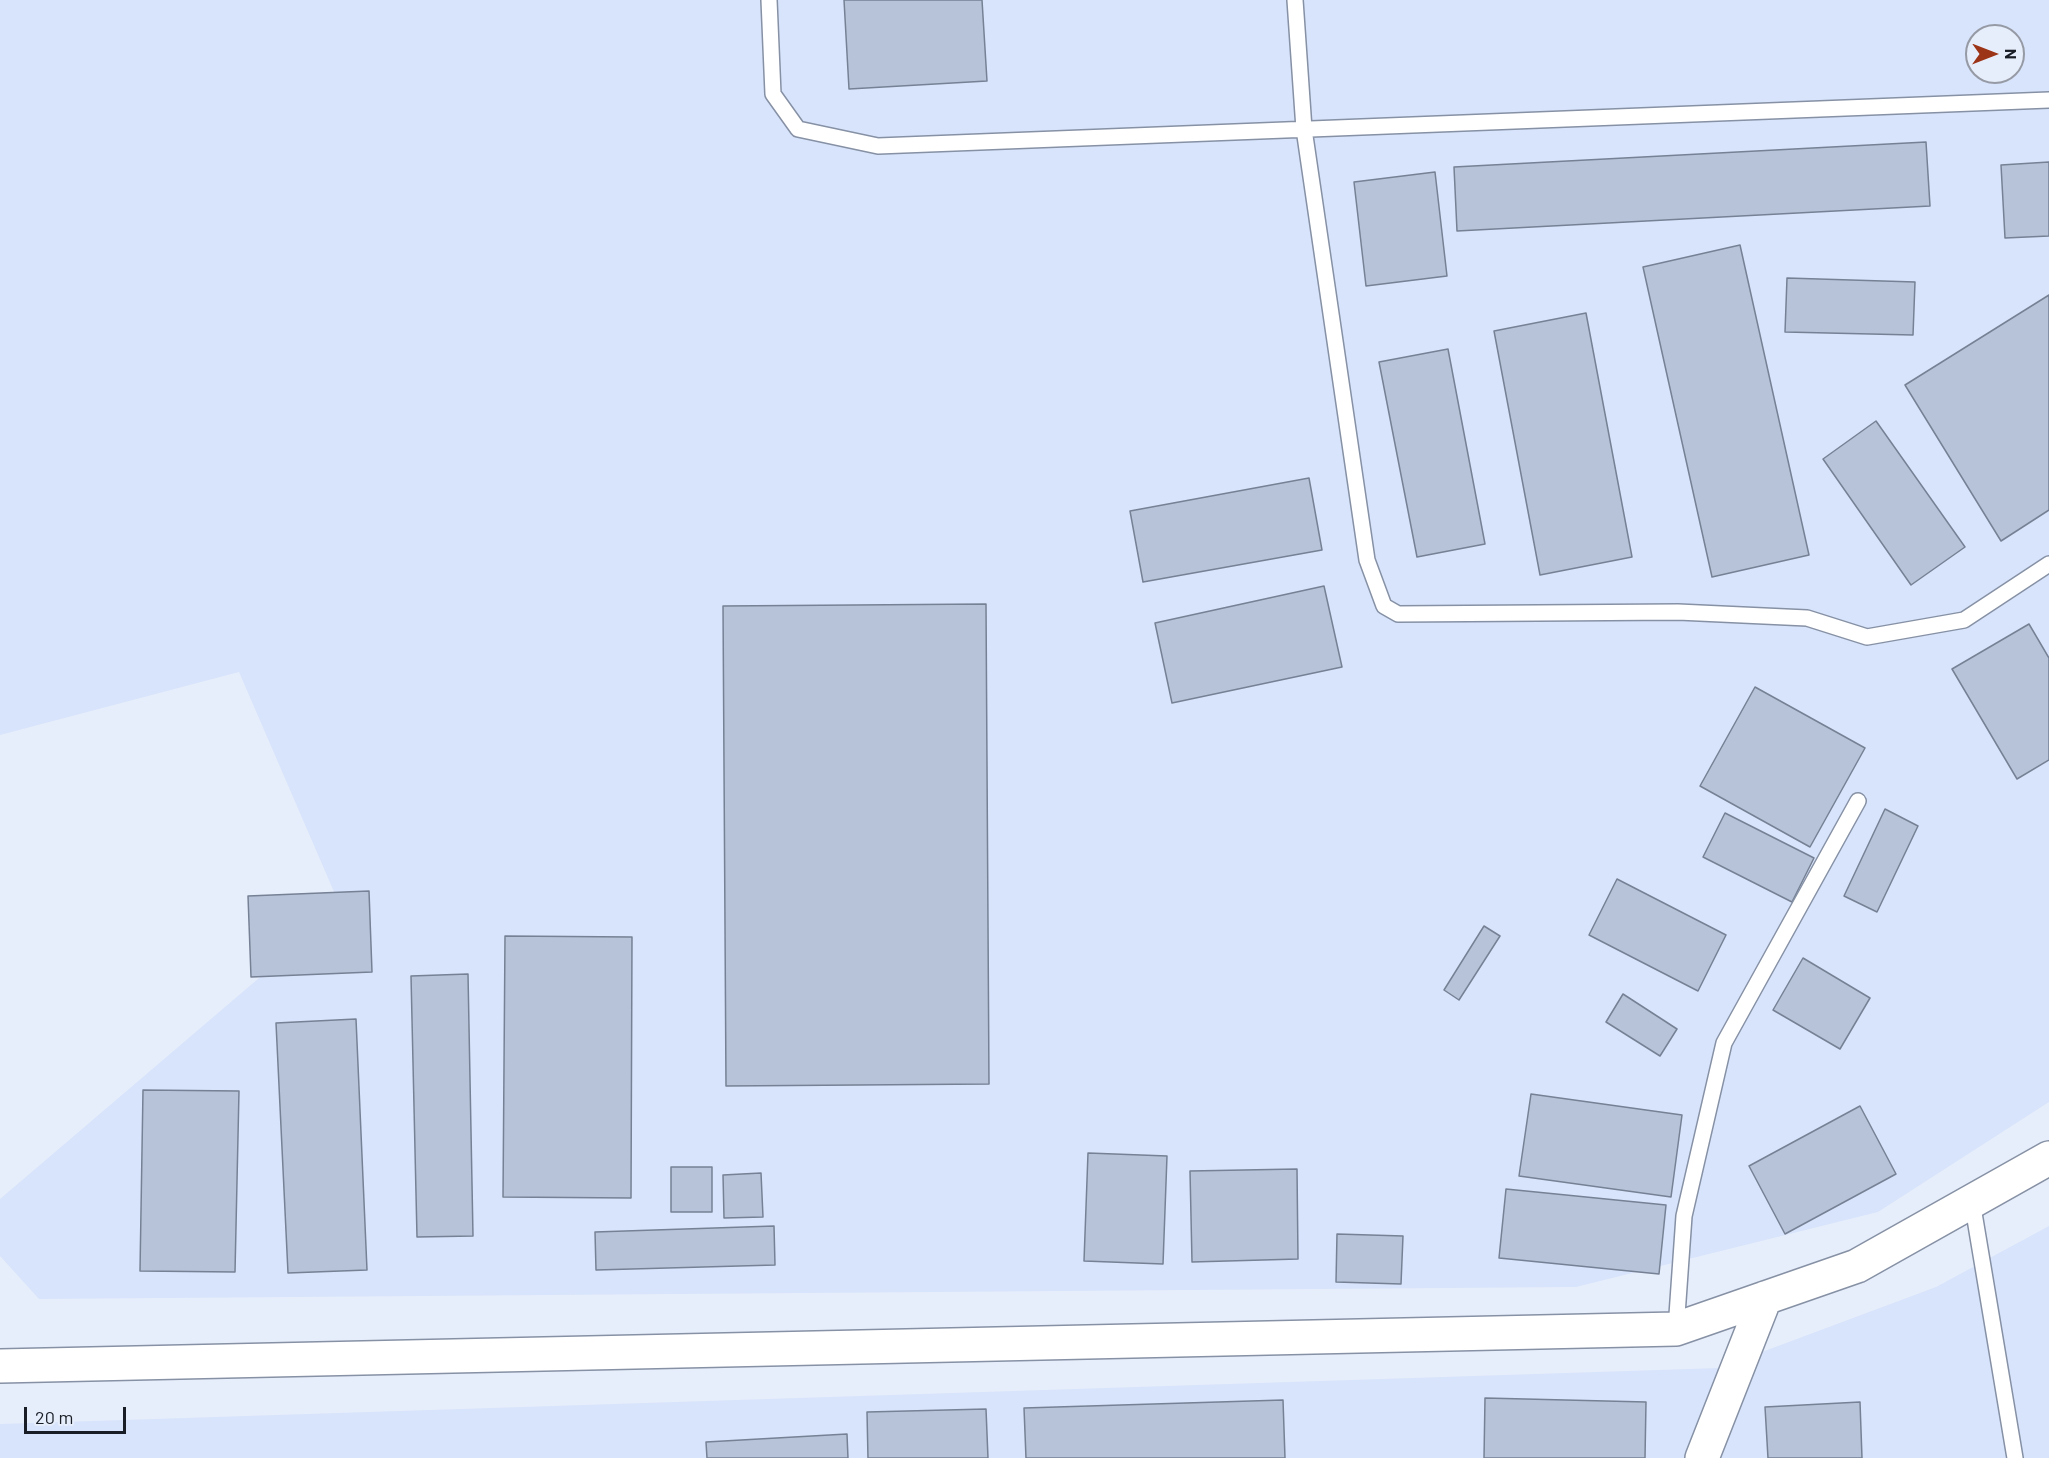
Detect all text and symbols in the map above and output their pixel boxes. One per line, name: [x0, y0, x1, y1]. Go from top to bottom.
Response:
north arrow: [1965, 24, 2025, 84]
text: N: [2002, 49, 2021, 59]
scale bar: [27, 1395, 129, 1433]
text: 20 m: [35, 1406, 73, 1428]

